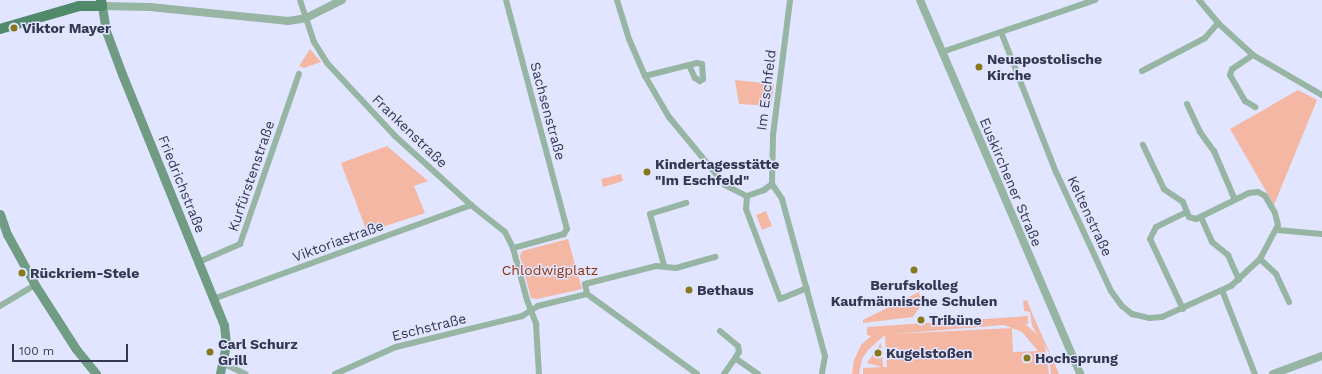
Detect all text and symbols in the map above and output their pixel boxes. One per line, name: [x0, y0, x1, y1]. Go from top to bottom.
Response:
place label: Viktor Mayer: [22, 20, 111, 36]
marker: Viktor Mayer: [9, 23, 19, 33]
street label: Im Eschfeld: [753, 49, 779, 131]
place label: Neuapostolische Kirche: [987, 51, 1102, 84]
street label: Sachsenstraße: [527, 60, 569, 162]
marker: Neuapostolische Kirche: [974, 62, 984, 72]
street label: Frankenstraße: [369, 91, 451, 171]
street label: Euskirchener Straße: [976, 115, 1046, 249]
street label: Kurfürstenstraße: [224, 118, 278, 234]
street label: Friedrichstraße: [155, 133, 209, 235]
place label: Kindertagesstätte "Im Eschfeld": [655, 156, 779, 188]
marker: Kindertagesstätte "Im Eschfeld": [642, 167, 652, 177]
street label: Keltenstraße: [1064, 173, 1116, 259]
street label: Viktoriastraße: [290, 217, 386, 265]
park label: Chlodwigplatz: [502, 262, 598, 278]
place label: Rückriem-Stele: [30, 265, 139, 281]
marker: Berufskolleg Kaufmännische Schulen: [909, 265, 919, 275]
marker: Rückriem-Stele: [17, 268, 27, 278]
place label: Berufskolleg Kaufmännische Schulen: [831, 277, 997, 310]
place label: Bethaus: [697, 282, 754, 298]
marker: Bethaus: [684, 285, 694, 295]
street label: Eschstraße: [390, 310, 468, 344]
place label: Tribüne: [929, 312, 982, 328]
marker: Tribüne: [916, 315, 926, 325]
scale bar: [14, 336, 130, 362]
place label: Carl Schurz Grill: [218, 336, 298, 368]
text: 100 m: [19, 344, 54, 358]
place label: Kugelstoßen: [886, 345, 973, 361]
marker: Carl Schurz Grill: [205, 347, 215, 357]
marker: Kugelstoßen: [873, 348, 883, 358]
place label: Hochsprung: [1035, 350, 1118, 366]
marker: Hochsprung: [1022, 353, 1032, 363]

